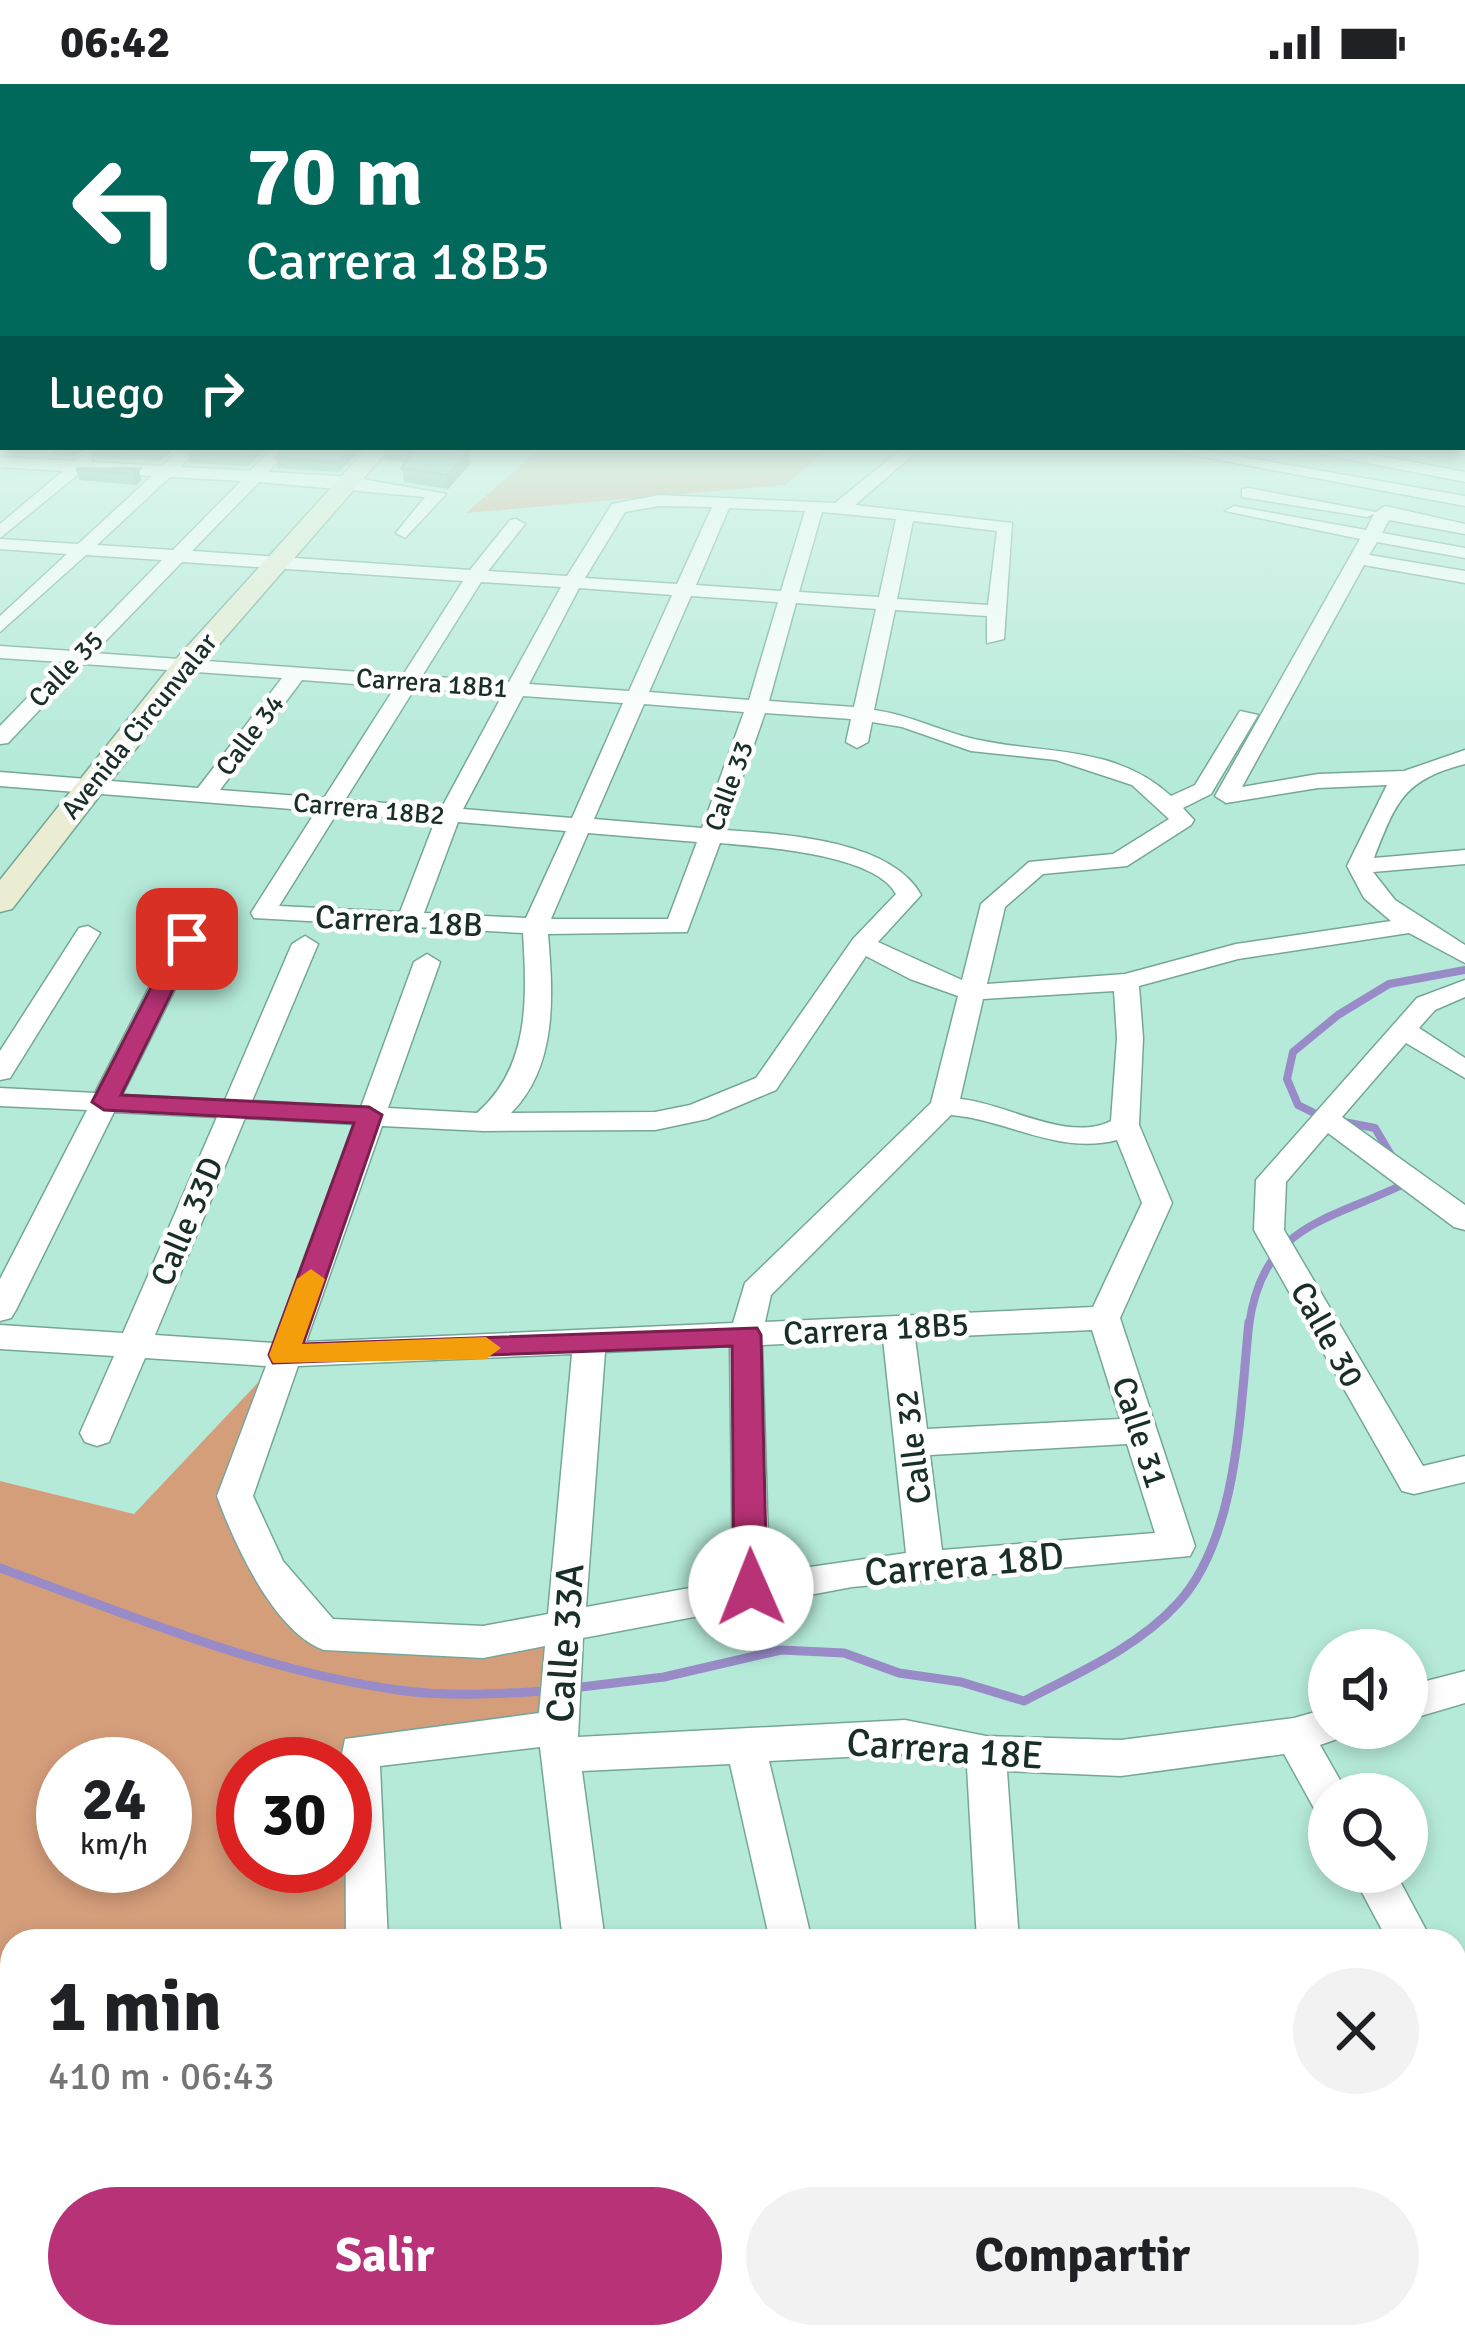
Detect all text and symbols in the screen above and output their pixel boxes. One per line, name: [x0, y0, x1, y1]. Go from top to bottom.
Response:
text: 06:42: [60, 15, 170, 70]
text: 70 m: [246, 125, 423, 229]
icon: left: [48, 132, 204, 288]
text: Carrera 18B5: [246, 228, 550, 295]
icon: right: [189, 360, 255, 426]
text: Luego: [48, 366, 165, 421]
street label: Calle 35: [22, 624, 111, 715]
street label: Avenida Circunvalar: [54, 627, 225, 826]
street label: Carrera 18B1: [355, 662, 509, 705]
street label: Calle 34: [209, 688, 292, 783]
street label: Calle 33: [698, 736, 761, 836]
street label: Carrera 18B2: [292, 786, 446, 833]
pin: [136, 888, 238, 990]
street label: Carrera 18B: [314, 897, 484, 946]
icon: arrive: [154, 906, 220, 972]
street label: Calle 33D: [142, 1151, 233, 1292]
street label: Calle 30: [1281, 1275, 1372, 1395]
street label: Carrera 18B5: [782, 1304, 970, 1355]
street label: Calle 31: [1102, 1372, 1177, 1493]
street label: Calle 32: [886, 1387, 941, 1506]
position arrow: [688, 1525, 814, 1651]
street label: Carrera 18D: [862, 1531, 1066, 1597]
street label: Calle 33A: [536, 1562, 595, 1724]
map controls: [1308, 1629, 1428, 1893]
button: sound: [1308, 1629, 1428, 1749]
street label: Carrera 18E: [845, 1718, 1045, 1780]
speed limit sign: 30: [216, 1737, 372, 1893]
text: 24: [82, 1763, 146, 1837]
button: search: [1308, 1773, 1428, 1893]
text: km/h: [80, 1826, 148, 1863]
text: 1 min: [48, 1962, 222, 2051]
button: close: [1293, 1968, 1419, 2094]
text: 410 m · 06:43: [48, 2052, 275, 2100]
button: Salir: [48, 2187, 722, 2325]
button: Compartir: [746, 2187, 1419, 2325]

